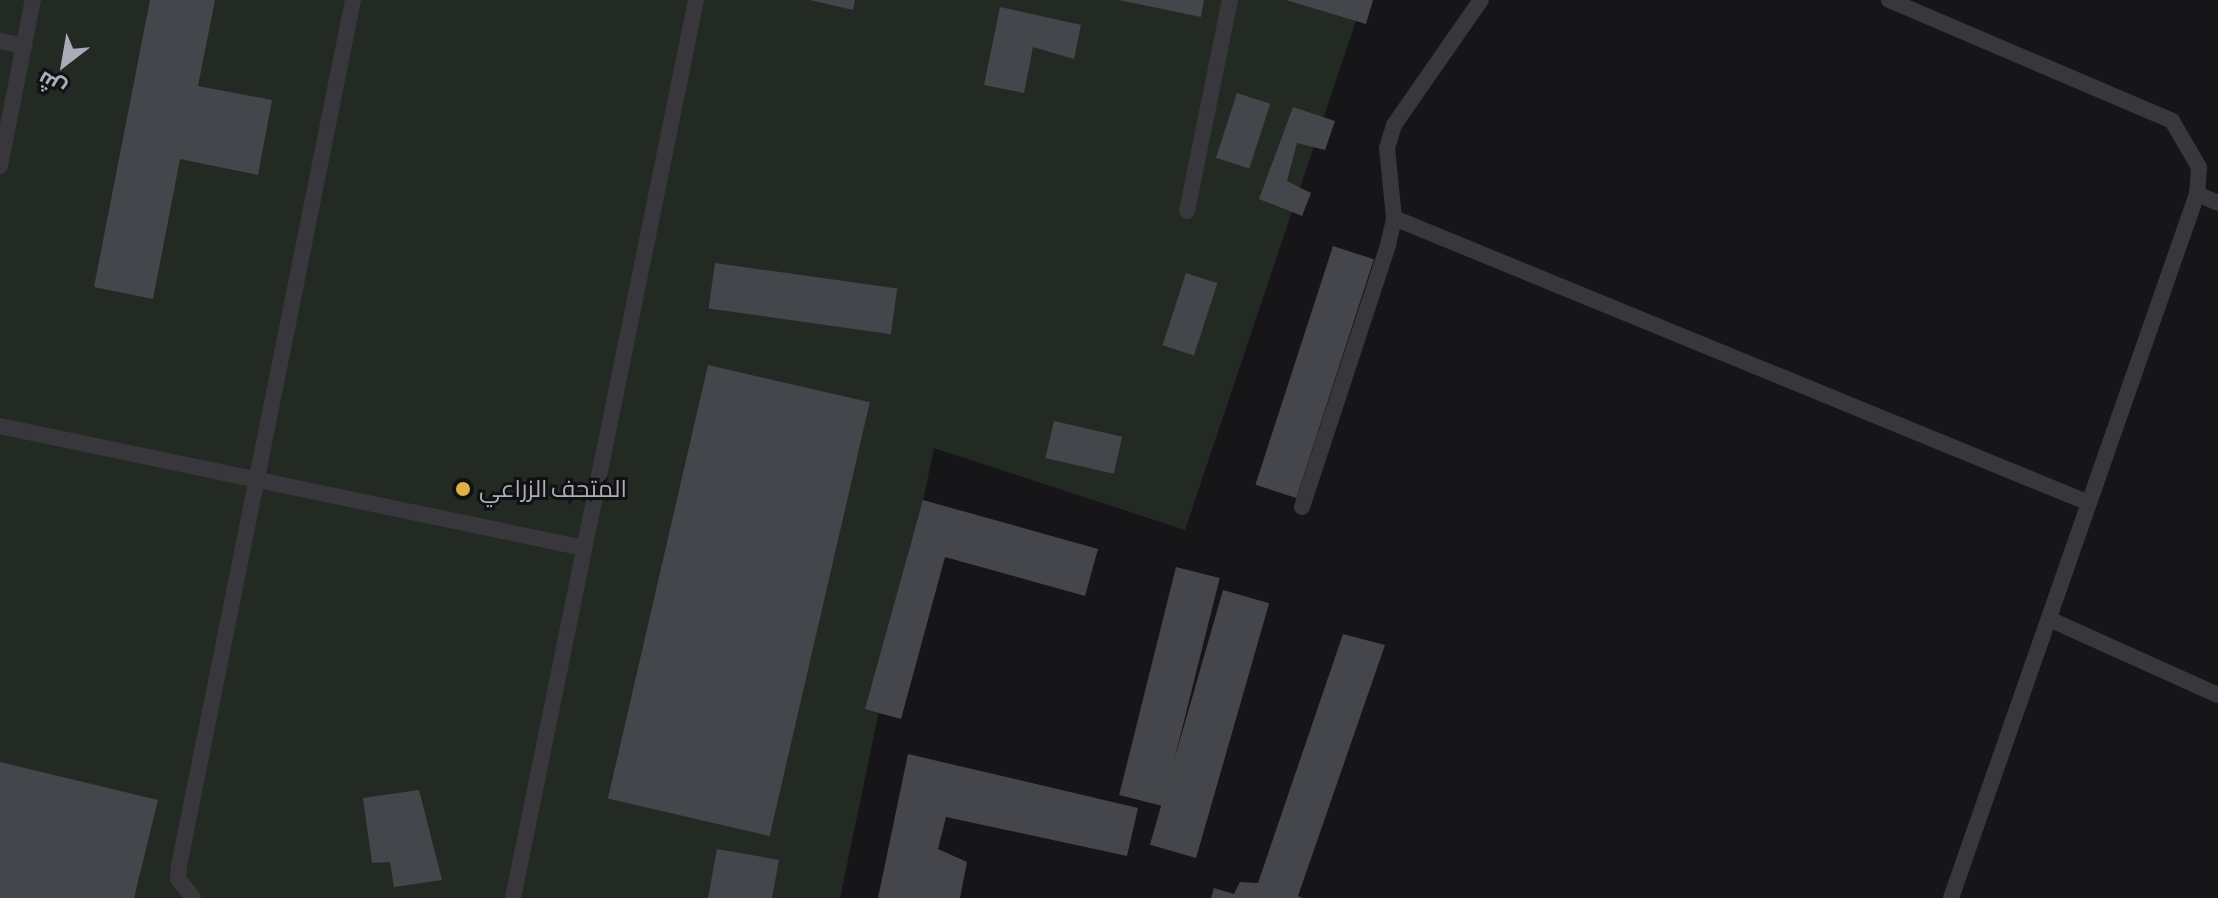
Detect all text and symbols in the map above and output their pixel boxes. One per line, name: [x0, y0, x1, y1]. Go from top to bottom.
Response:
north arrow: [24, 24, 104, 104]
text: ش: [33, 66, 70, 103]
place label: المتحف الزراعي: [479, 475, 627, 503]
marker: المتحف الزراعي: [454, 480, 472, 498]

